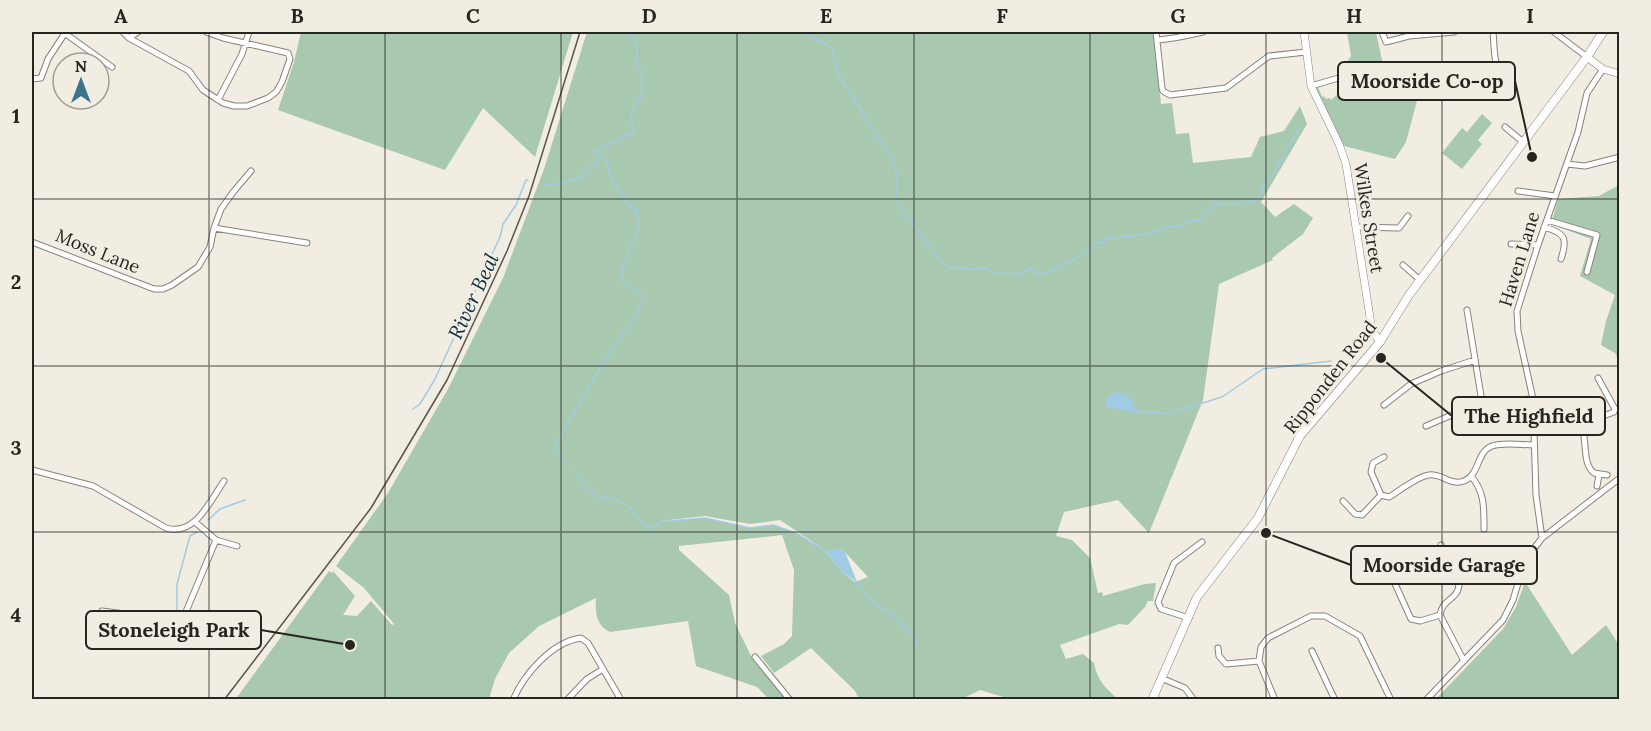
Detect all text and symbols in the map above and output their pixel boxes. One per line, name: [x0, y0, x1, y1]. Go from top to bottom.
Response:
text: A: [114, 3, 128, 28]
text: B: [290, 3, 304, 28]
text: C: [466, 3, 480, 28]
text: D: [641, 3, 657, 28]
text: E: [820, 3, 832, 28]
text: F: [996, 3, 1008, 28]
text: G: [1170, 3, 1186, 28]
text: H: [1346, 3, 1362, 28]
text: I: [1526, 3, 1534, 28]
north arrow: [51, 51, 111, 111]
text: N: [75, 56, 87, 76]
callout: Moorside Co-op: [1338, 62, 1515, 100]
text: Moorside Co-op: [1350, 68, 1504, 93]
text: 1: [12, 103, 20, 128]
street label: Wilkes Street: [1349, 161, 1389, 275]
street label: Haven Lane: [1494, 208, 1544, 309]
street label: Moss Lane: [52, 224, 144, 278]
water label: River Beal: [442, 249, 504, 343]
text: 2: [11, 269, 21, 294]
street label: Ripponden Road: [1279, 316, 1381, 438]
callout: The Highfield: [1452, 397, 1605, 435]
text: The Highfield: [1464, 403, 1594, 428]
text: 3: [10, 435, 22, 460]
callout: Moorside Garage: [1351, 546, 1537, 584]
text: Moorside Garage: [1363, 552, 1526, 577]
text: 4: [11, 602, 22, 627]
callout: Stoneleigh Park: [86, 611, 261, 649]
text: Stoneleigh Park: [98, 617, 250, 642]

